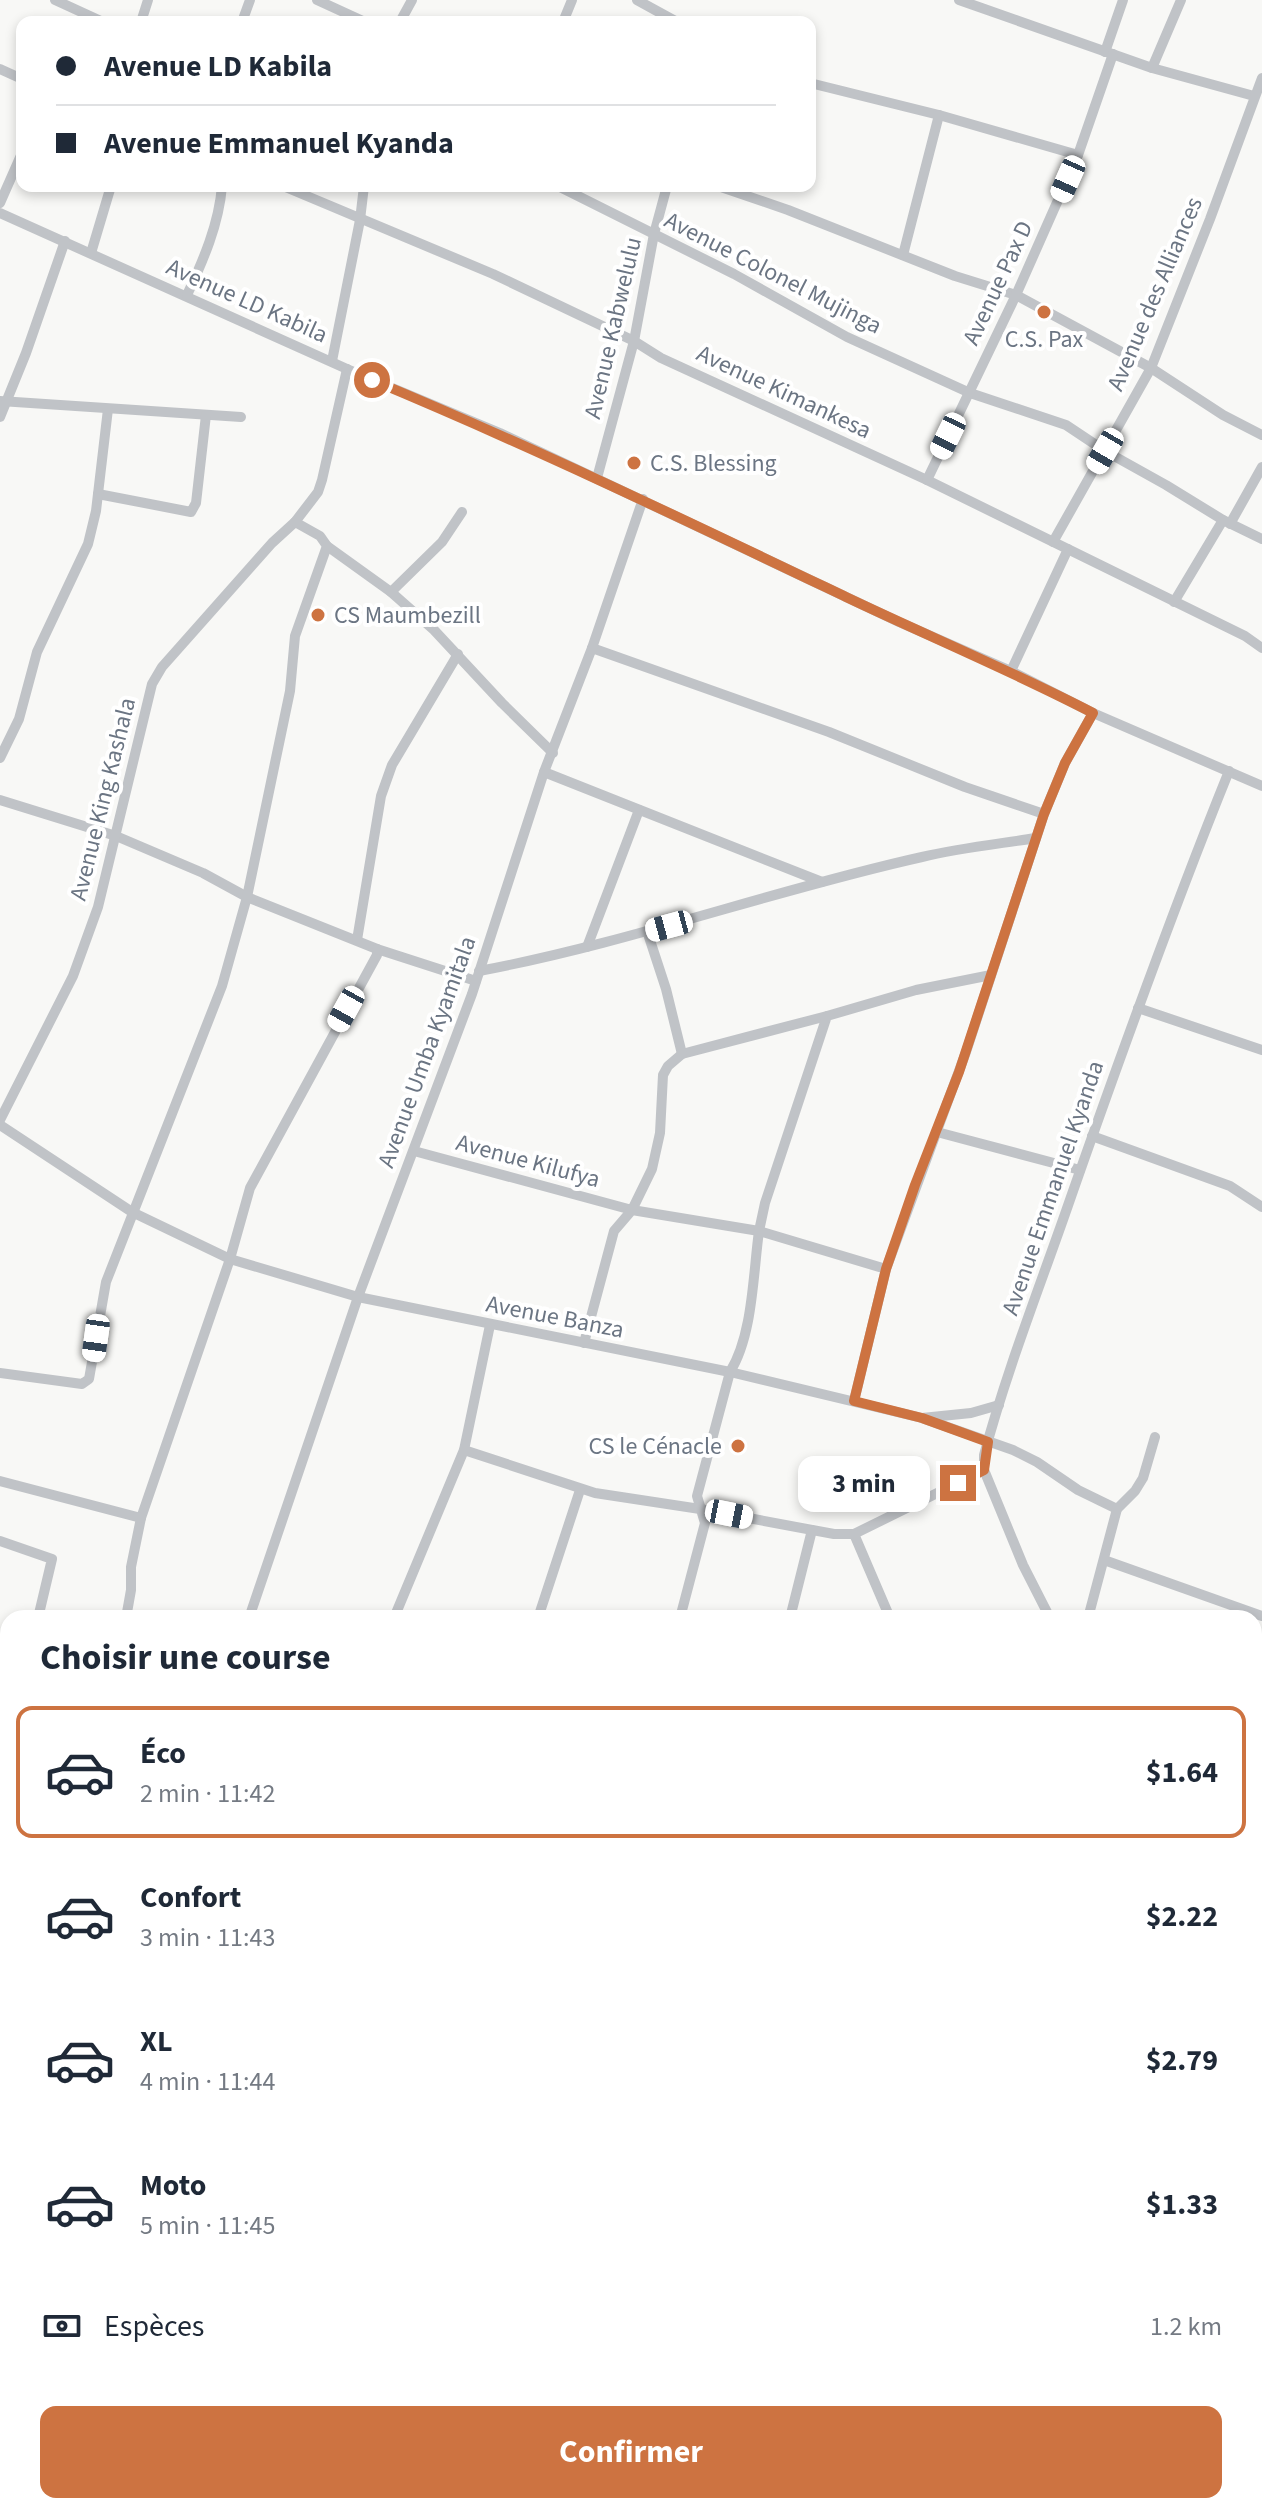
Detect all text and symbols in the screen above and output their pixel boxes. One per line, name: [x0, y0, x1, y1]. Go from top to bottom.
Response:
text: Avenue LD Kabila: [104, 45, 332, 88]
text: Avenue Emmanuel Kyanda: [104, 122, 454, 165]
car: [1047, 152, 1089, 206]
street label: Avenue des Alliances: [1098, 192, 1212, 396]
street label: Avenue Colonel Mujinga: [658, 203, 888, 343]
street label: Avenue Pax D: [954, 215, 1042, 351]
street label: Avenue Kabwelulu: [575, 234, 651, 422]
street label: Avenue LD Kabila: [161, 250, 333, 352]
marker: C.S. Pax: [1035, 303, 1053, 321]
place label: C.S. Pax: [1005, 322, 1084, 357]
street label: Avenue Kimankesa: [691, 336, 877, 448]
route start: [354, 362, 390, 398]
car: [927, 409, 969, 463]
car: [1083, 424, 1127, 478]
place label: C.S. Blessing: [650, 446, 777, 481]
marker: C.S. Blessing: [625, 454, 643, 472]
place label: CS Maumbezill: [334, 598, 481, 633]
marker: CS Maumbezill: [309, 606, 327, 624]
street label: Avenue King Kashala: [61, 694, 145, 904]
car: [643, 908, 695, 944]
street label: Avenue Umba Kyamitala: [369, 931, 485, 1173]
car: [324, 982, 368, 1036]
street label: Avenue Emmanuel Kyanda: [993, 1056, 1113, 1320]
street label: Avenue Kilufya: [452, 1125, 604, 1197]
street label: Avenue Banza: [483, 1286, 627, 1348]
car: [81, 1313, 111, 1363]
place label: CS le Cénacle: [589, 1429, 722, 1464]
marker: CS le Cénacle: [729, 1437, 747, 1455]
callout: 3 min: [798, 1455, 930, 1511]
text: 3 min: [832, 1465, 896, 1502]
route end: [940, 1465, 976, 1501]
car: [703, 1498, 755, 1530]
text: Choisir une course: [40, 1632, 331, 1683]
text: Éco: [140, 1732, 186, 1775]
icon: car: [44, 1736, 116, 1808]
text: $1.64: [1146, 1751, 1218, 1794]
text: 2 min · 11:42: [140, 1775, 275, 1812]
text: Confort: [140, 1876, 241, 1919]
icon: car: [44, 1880, 116, 1952]
text: $2.22: [1146, 1895, 1218, 1938]
text: 3 min · 11:43: [140, 1919, 275, 1956]
text: XL: [140, 2020, 173, 2063]
icon: car: [44, 2024, 116, 2096]
text: $2.79: [1146, 2039, 1218, 2082]
text: 4 min · 11:44: [140, 2063, 275, 2100]
text: Moto: [140, 2164, 206, 2207]
icon: car: [44, 2168, 116, 2240]
text: $1.33: [1146, 2183, 1218, 2226]
text: 5 min · 11:45: [140, 2207, 275, 2244]
icon: cash: [40, 2304, 84, 2348]
text: Espèces: [104, 2305, 204, 2348]
text: 1.2 km: [1150, 2308, 1222, 2345]
button: Confirmer: [40, 2406, 1222, 2498]

